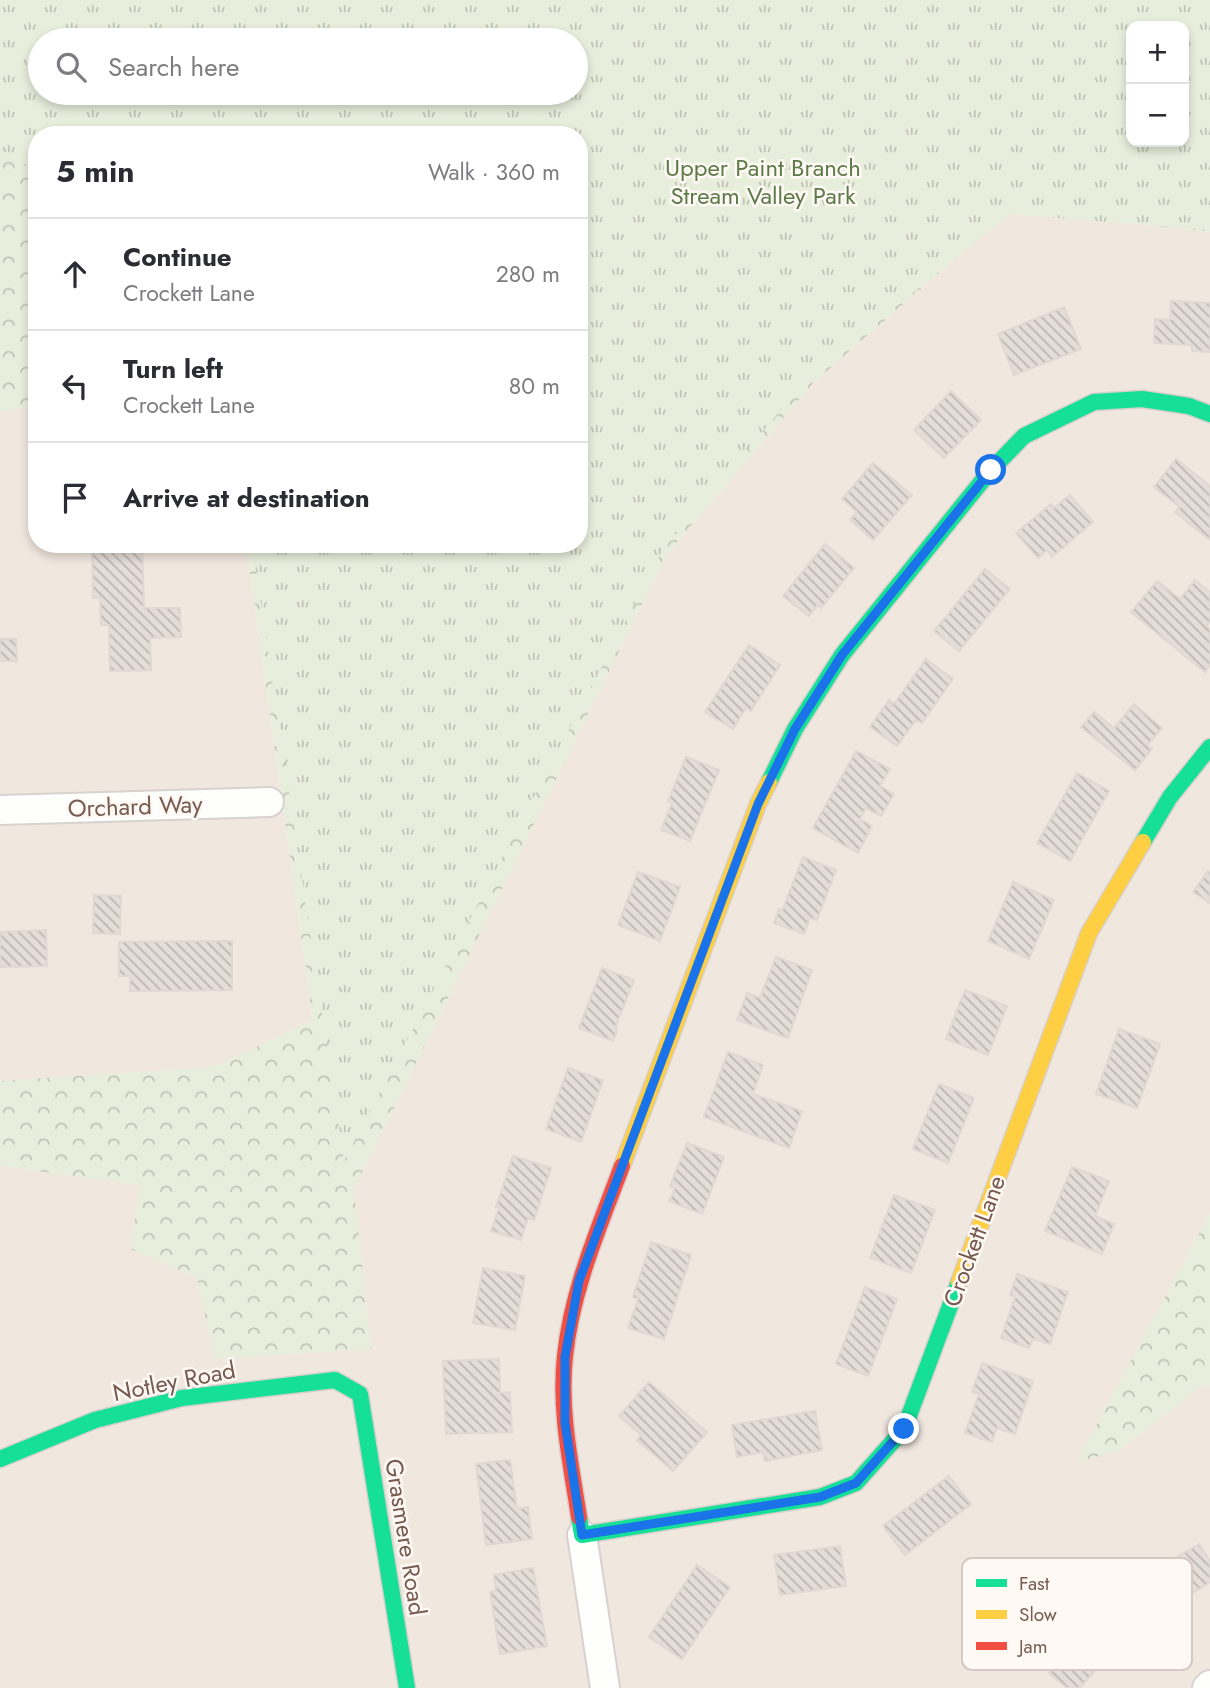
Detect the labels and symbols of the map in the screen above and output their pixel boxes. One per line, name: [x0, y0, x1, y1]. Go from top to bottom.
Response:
park label: Upper Paint Branch Stream Valley Park: [665, 150, 861, 213]
route start: [975, 454, 1006, 485]
street label: Orchard Way: [67, 786, 203, 826]
street label: Crockett Lane: [934, 1170, 1014, 1312]
street label: Notley Road: [110, 1352, 238, 1410]
route end: [888, 1413, 919, 1444]
street label: Grasmere Road: [376, 1456, 436, 1618]
legend: [962, 1558, 1192, 1670]
text: Fast: [1019, 1570, 1050, 1597]
text: Slow: [1019, 1601, 1057, 1628]
text: Jam: [1016, 1633, 1048, 1660]

